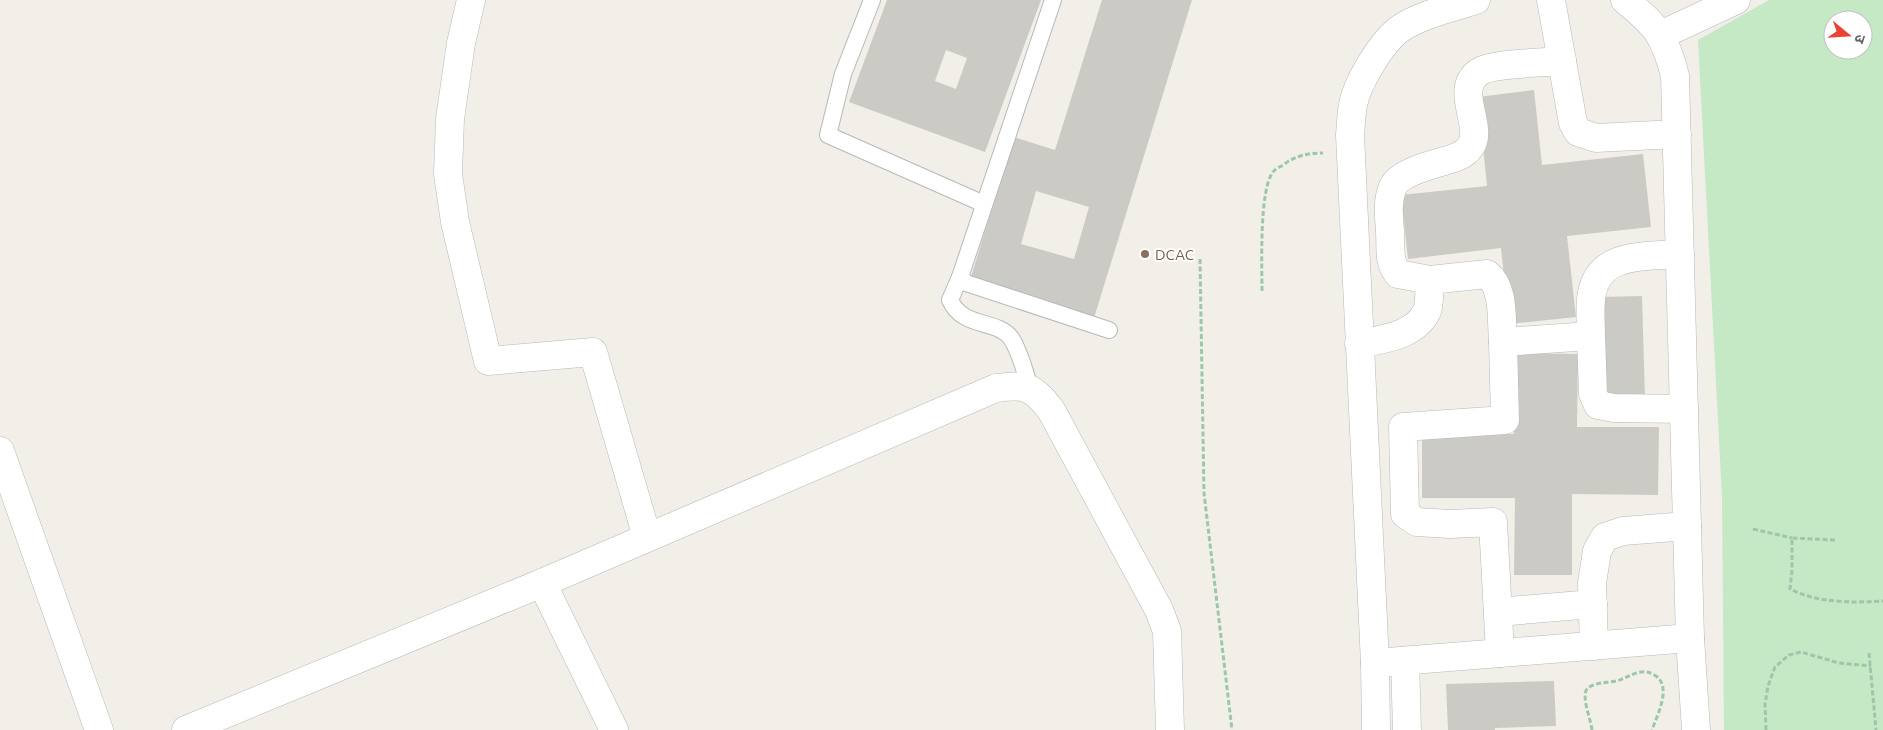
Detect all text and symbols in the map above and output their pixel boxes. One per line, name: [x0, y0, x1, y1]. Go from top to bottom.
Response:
north arrow: [1823, 10, 1873, 60]
text: उ: [1851, 33, 1869, 46]
place label: DCAC: [1155, 246, 1194, 263]
marker: DCAC: [1139, 248, 1151, 260]

